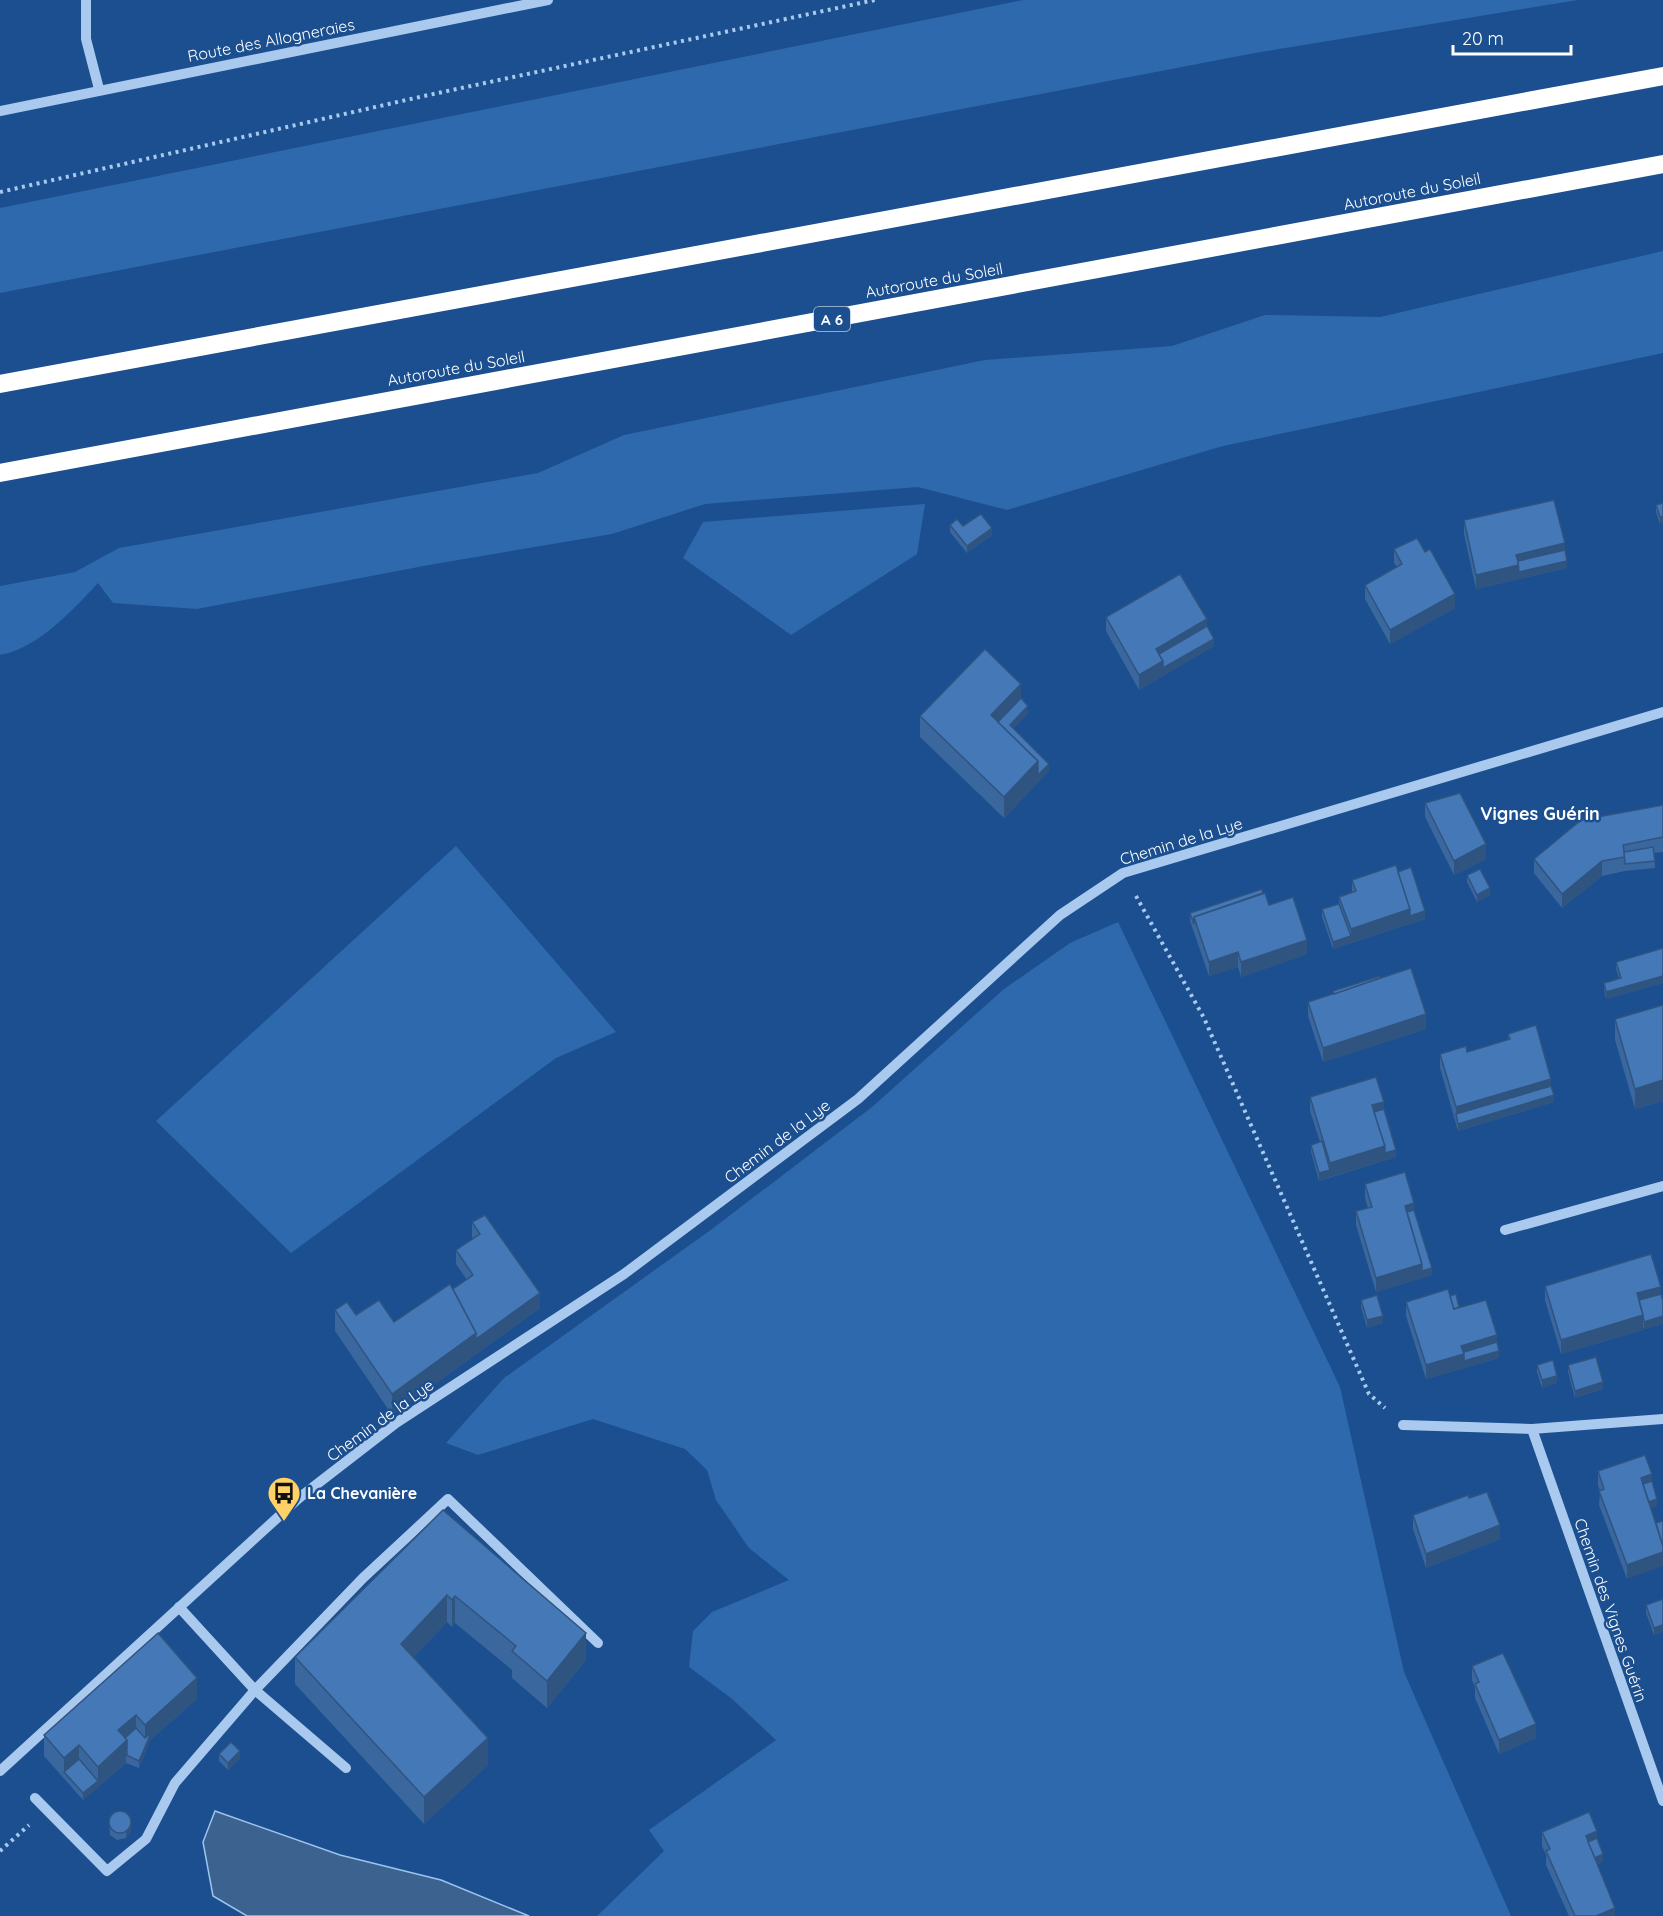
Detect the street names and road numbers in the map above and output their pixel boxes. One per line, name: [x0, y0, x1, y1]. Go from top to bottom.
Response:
street label: Route des Allogneraies: [186, 14, 356, 66]
street label: Autoroute du Soleil: [1342, 168, 1482, 214]
street label: Autoroute du Soleil: [864, 258, 1004, 302]
road number: A 6: [814, 307, 850, 331]
street label: Autoroute du Soleil: [386, 346, 526, 390]
street label: Chemin de la Lye: [1117, 813, 1245, 869]
street label: Chemin de la Lye: [720, 1095, 834, 1187]
street label: Chemin de la Lye: [323, 1375, 437, 1465]
street label: Chemin des Vignes Guérin: [1570, 1515, 1652, 1705]

